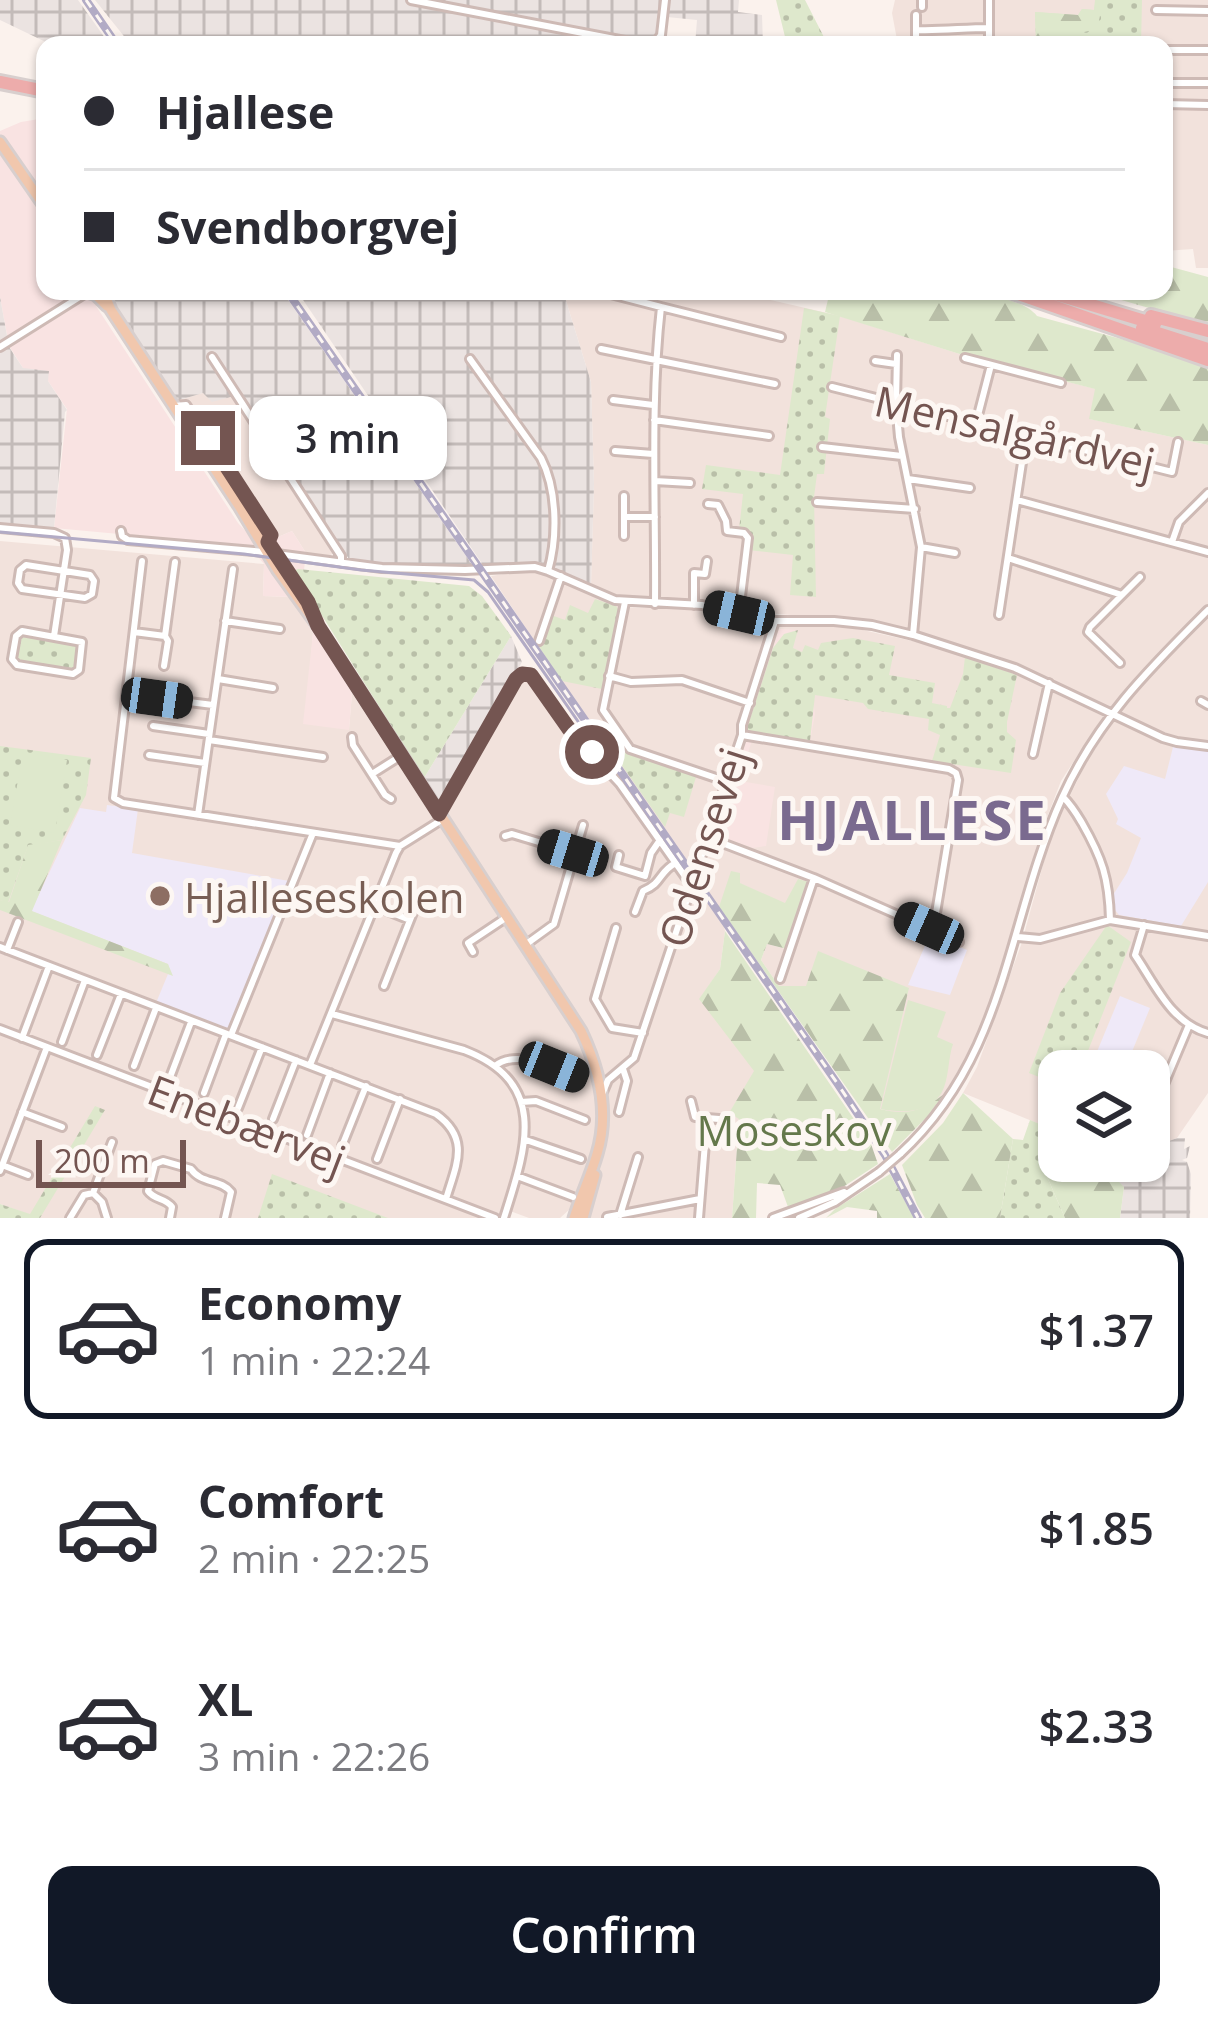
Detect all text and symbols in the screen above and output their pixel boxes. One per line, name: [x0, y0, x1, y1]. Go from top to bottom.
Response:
text: Hjallese: [156, 81, 334, 142]
text: Svendborgvej: [156, 196, 459, 257]
street label: Mensalgårdvej: [870, 371, 1160, 491]
callout: 3 min: [250, 396, 448, 480]
route end: [181, 411, 235, 465]
text: 3 min: [295, 411, 401, 464]
car: [700, 587, 778, 639]
car: [119, 675, 195, 721]
route start: [565, 725, 619, 779]
street label: Odensevej: [644, 740, 762, 954]
district label: HJALLESE: [777, 782, 1049, 856]
car: [533, 825, 613, 881]
place label: Hjalleseskolen: [184, 868, 465, 925]
marker: Hjalleseskolen: [147, 883, 173, 909]
car: [889, 897, 969, 959]
car: [514, 1037, 594, 1097]
map controls: [1038, 1050, 1170, 1182]
button: layers: [1038, 1050, 1170, 1182]
street label: Enebærvej: [140, 1060, 354, 1188]
park label: Moseskov: [697, 1101, 892, 1158]
scale bar: [36, 1134, 186, 1187]
text: 200 m: [54, 1138, 150, 1183]
text: Economy: [198, 1272, 401, 1333]
icon: car: [54, 1275, 162, 1383]
text: $1.37: [1039, 1299, 1154, 1360]
text: 1 min · 22:24: [198, 1333, 430, 1386]
text: Comfort: [198, 1470, 384, 1531]
icon: car: [54, 1473, 162, 1581]
text: $1.85: [1039, 1497, 1154, 1558]
text: 2 min · 22:25: [198, 1531, 430, 1584]
text: XL: [198, 1668, 253, 1729]
icon: car: [54, 1671, 162, 1779]
text: $2.33: [1039, 1695, 1154, 1756]
text: 3 min · 22:26: [198, 1729, 430, 1782]
button: Confirm: [48, 1866, 1160, 2004]

